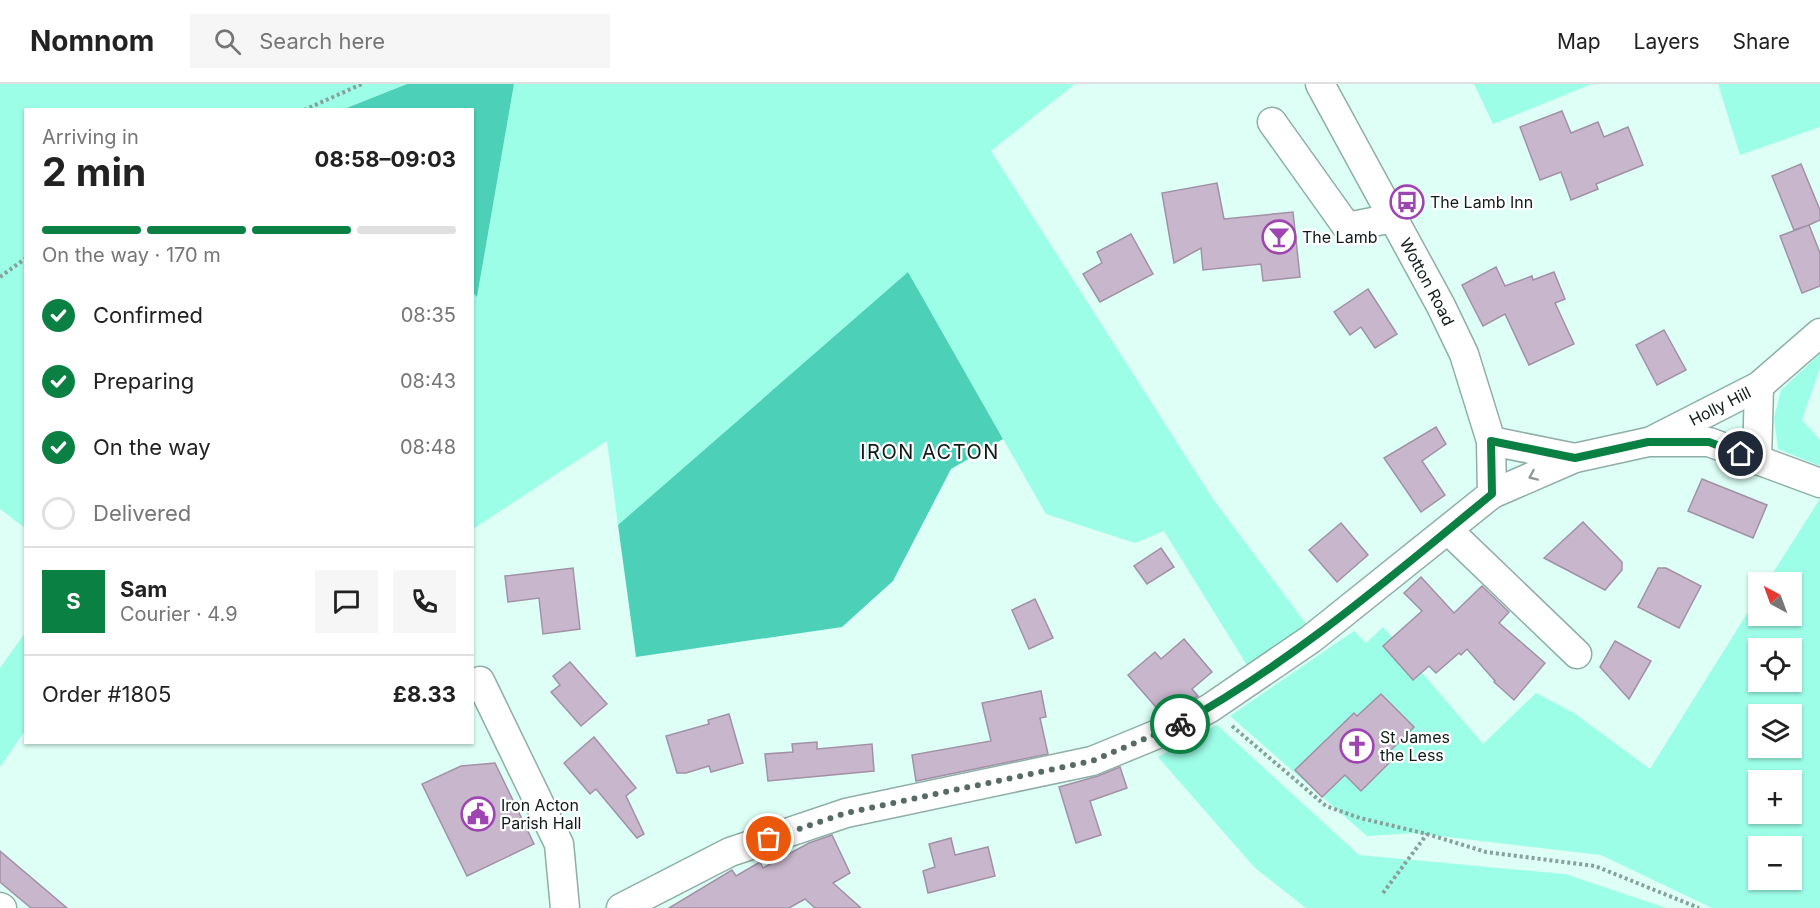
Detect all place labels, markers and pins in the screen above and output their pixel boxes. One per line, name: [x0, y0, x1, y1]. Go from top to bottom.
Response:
bus stop icon: The Lamb Inn: [1389, 184, 1425, 220]
place label: The Lamb Inn: [1430, 192, 1533, 212]
bar icon: The Lamb: [1261, 219, 1297, 255]
place label: The Lamb: [1302, 227, 1377, 247]
pin: [1715, 428, 1766, 479]
place label: St James the Less: [1380, 727, 1450, 765]
church icon: St James the Less: [1339, 728, 1375, 764]
place label: Iron Acton Parish Hall: [501, 795, 581, 833]
public building icon: Iron Acton Parish Hall: [460, 796, 496, 832]
pin: [743, 813, 794, 864]

